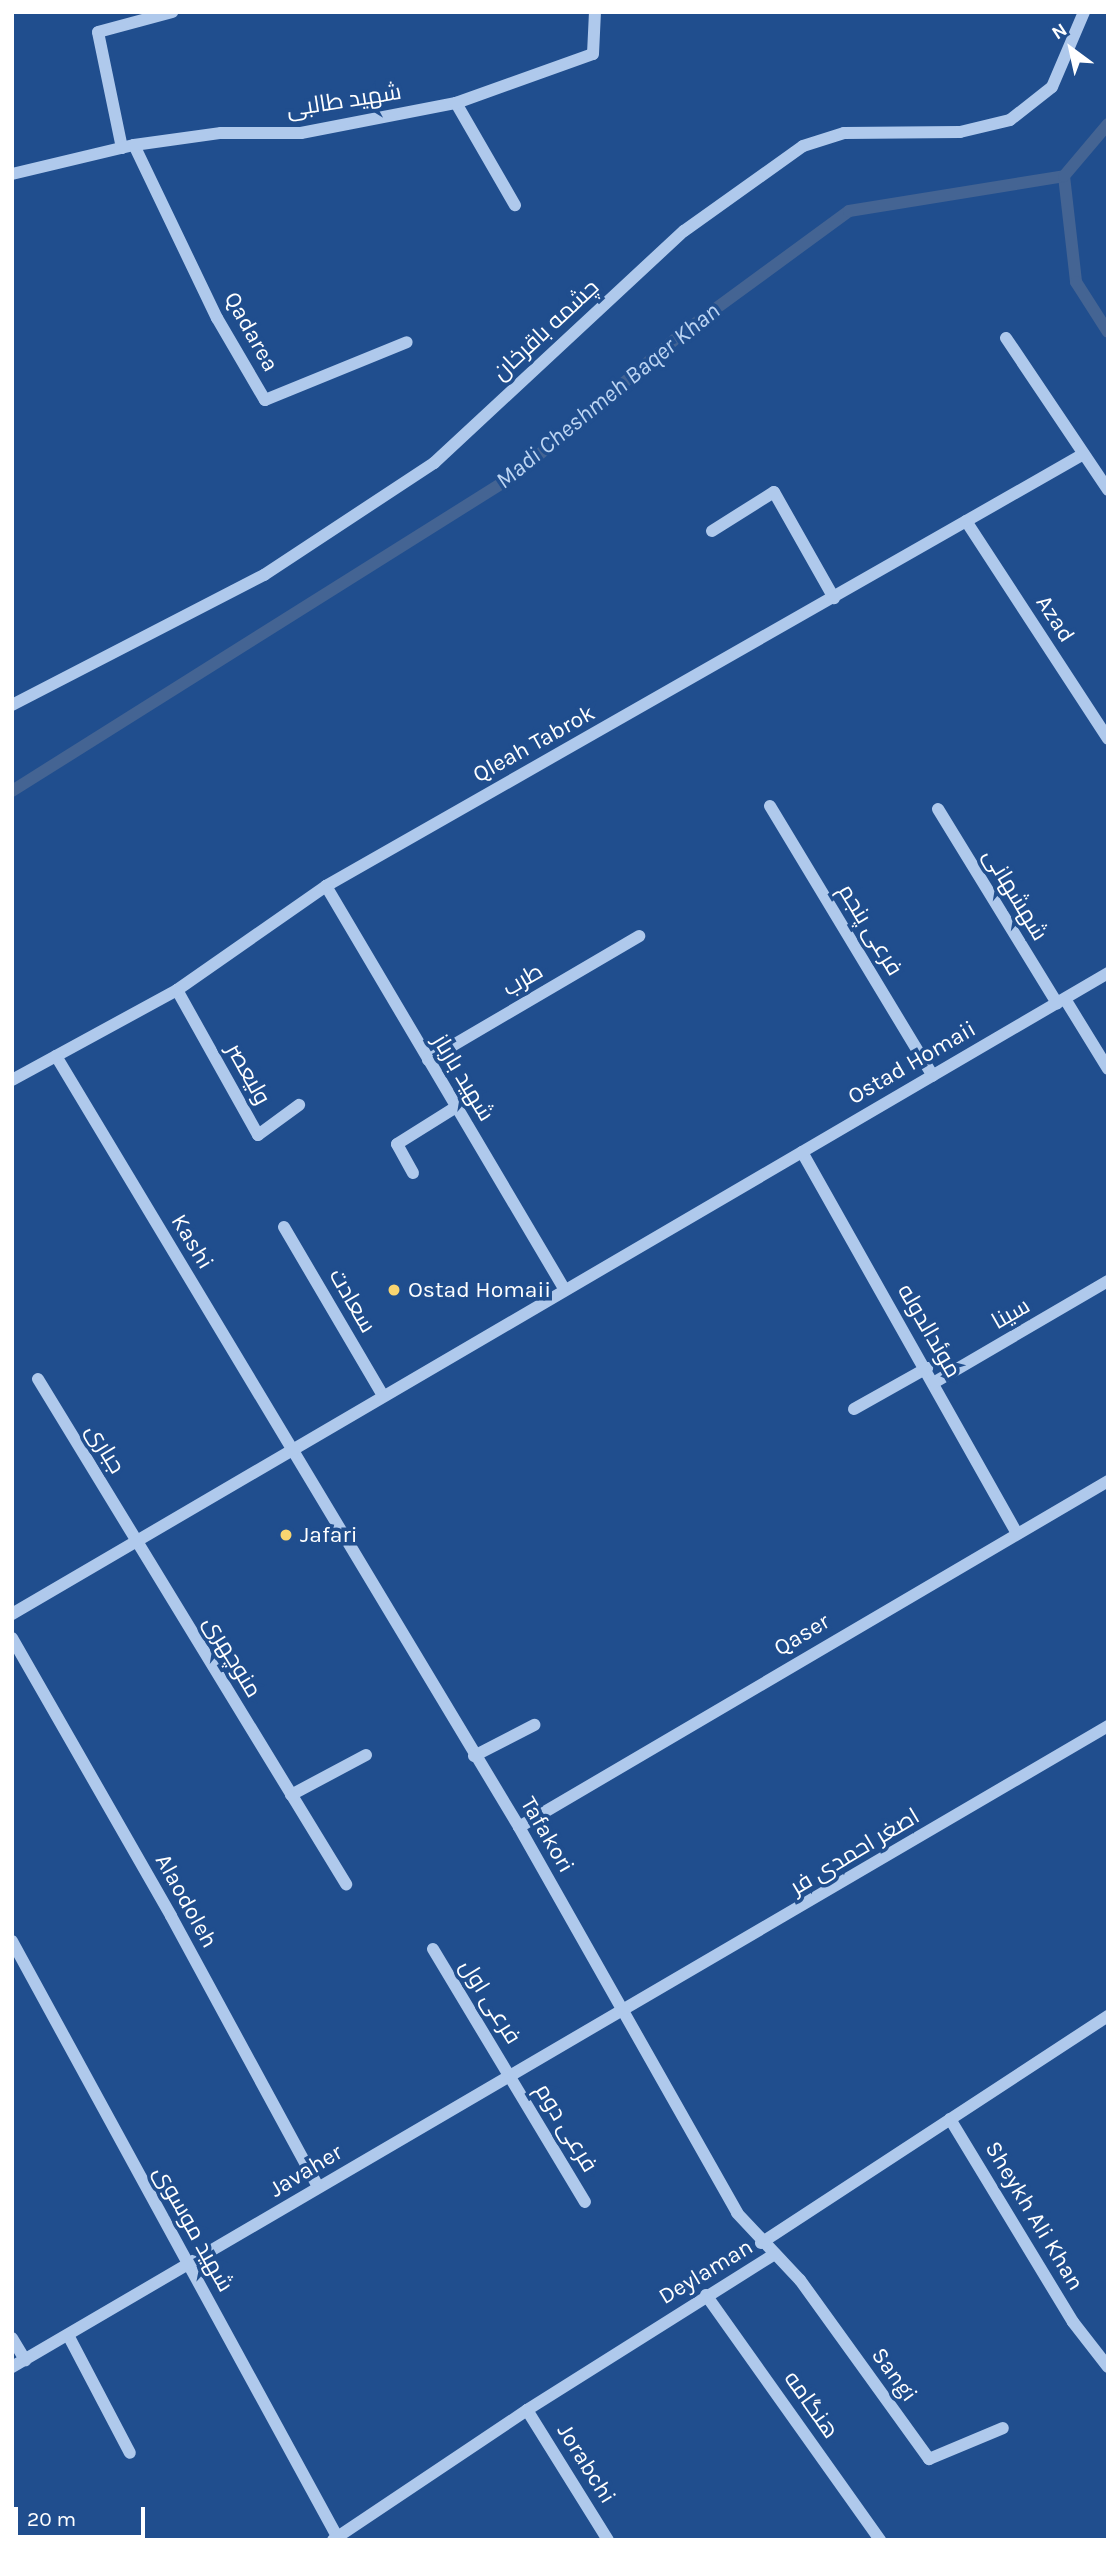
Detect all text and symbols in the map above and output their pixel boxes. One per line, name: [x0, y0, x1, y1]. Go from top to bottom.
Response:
north arrow: [1036, 14, 1106, 84]
text: N: [1048, 18, 1071, 44]
street label: شهید طالبی: [285, 78, 403, 124]
street label: چشمه باقرخان: [487, 274, 605, 386]
street label: Qadarea: [218, 287, 284, 377]
water label: Madi Cheshmeh Baqer Khan: [490, 297, 726, 495]
street label: Azad: [1030, 590, 1080, 648]
street label: Qleah Tabrok: [468, 699, 600, 789]
street label: شهشهانی: [977, 844, 1053, 946]
street label: فرعی پنجم: [832, 879, 908, 981]
street label: طرب: [498, 958, 548, 1002]
street label: Ostad Homaii: [843, 1015, 981, 1111]
street label: شهید بارباز: [426, 1029, 500, 1127]
street label: ولیعصر: [220, 1038, 276, 1110]
street label: Kashi: [165, 1209, 219, 1275]
street label: سعادت: [323, 1264, 381, 1338]
place label: Ostad Homaii: [408, 1276, 551, 1304]
street label: موئدالدوله: [891, 1279, 967, 1383]
marker: Ostad Homaii: [386, 1282, 402, 1298]
street label: سینا: [987, 1292, 1035, 1336]
street label: جباری: [80, 1419, 130, 1479]
place label: Jafari: [300, 1521, 358, 1549]
marker: Jafari: [278, 1527, 294, 1543]
street label: Qaser: [769, 1608, 835, 1662]
street label: منوچهری: [197, 1611, 267, 1703]
street label: Tafakori: [514, 1792, 580, 1878]
street label: اصغر احمدی فر: [785, 1803, 925, 1901]
street label: Alaodoleh: [149, 1849, 223, 1953]
street label: فرعی اول: [453, 1955, 527, 2049]
street label: فرعی دوم: [529, 2079, 603, 2177]
street label: Sheykh Ali Khan: [979, 2136, 1089, 2296]
street label: Javaher: [265, 2139, 347, 2203]
street label: شهید موسوی: [147, 2161, 239, 2297]
street label: Deylaman: [654, 2233, 758, 2311]
street label: Sangi: [865, 2343, 923, 2407]
street label: هنگامه: [778, 2366, 844, 2444]
street label: Jorabchi: [551, 2419, 621, 2509]
scale bar: [18, 2492, 149, 2536]
text: 20 m: [27, 2507, 76, 2531]

